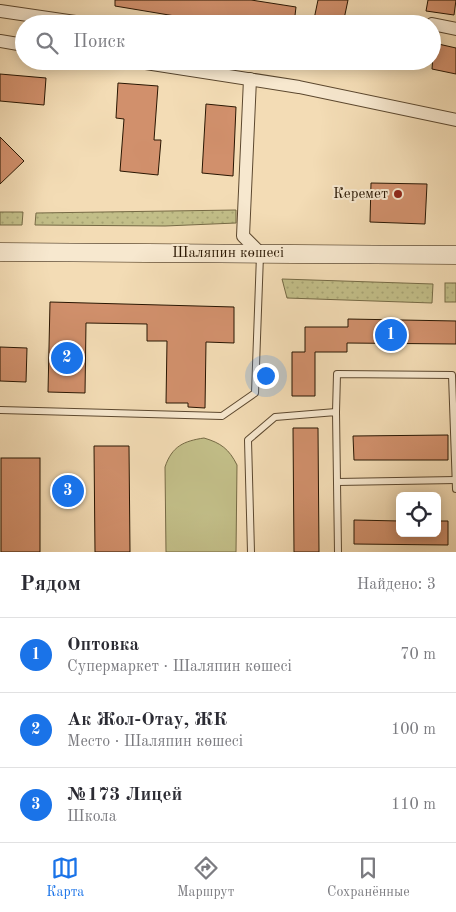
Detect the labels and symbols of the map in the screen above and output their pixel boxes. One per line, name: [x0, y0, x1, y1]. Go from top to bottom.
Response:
place label: Керемет: [333, 187, 388, 202]
marker: Керемет: [392, 188, 404, 200]
street label: Шаляпин көшесі: [172, 246, 284, 261]
pin: 1: [375, 316, 407, 354]
pin: 2: [51, 339, 83, 377]
your location: [253, 363, 279, 389]
pin: 3: [52, 472, 84, 510]

